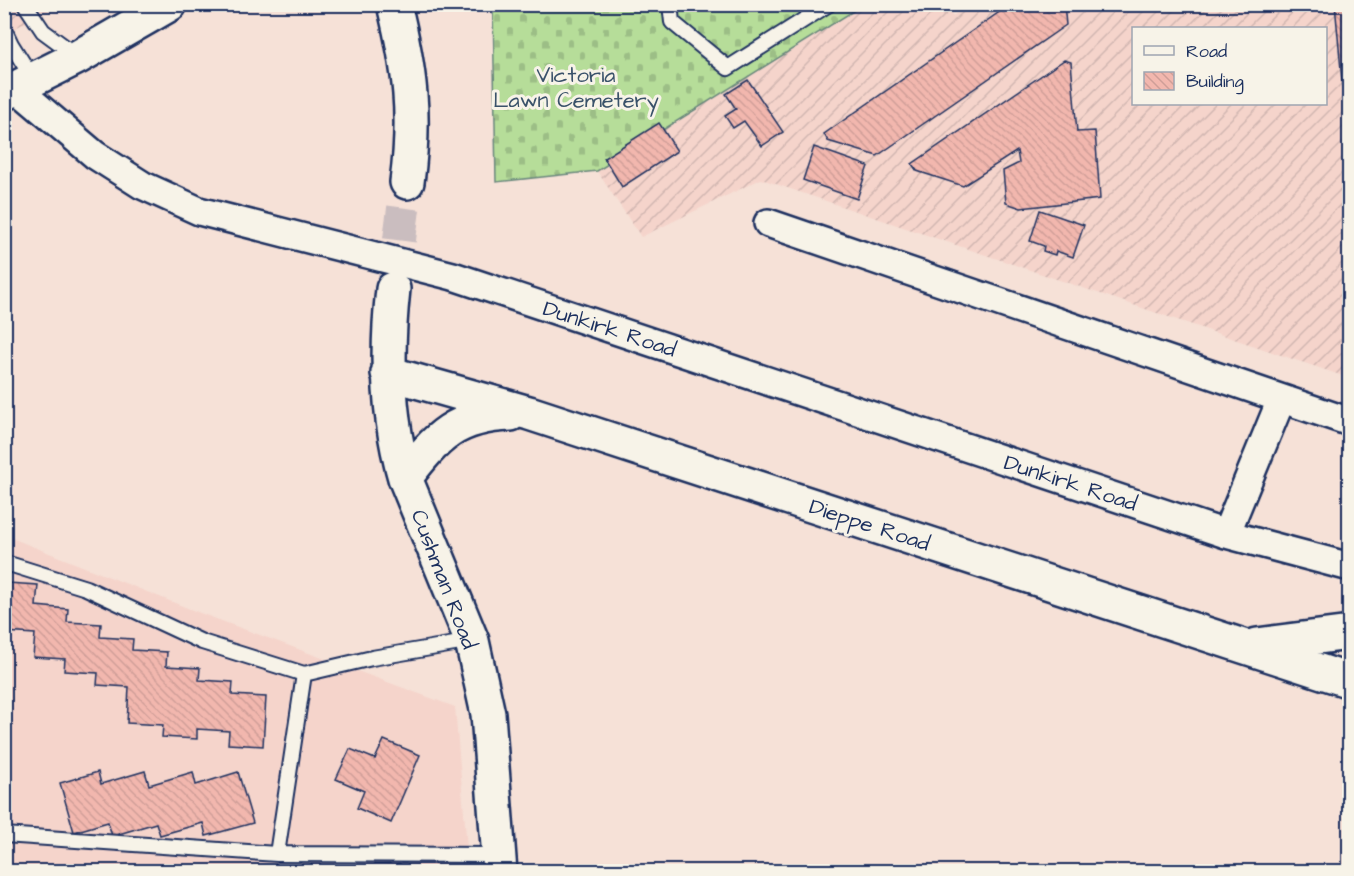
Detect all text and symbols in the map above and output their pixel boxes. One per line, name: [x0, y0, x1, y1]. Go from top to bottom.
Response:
legend: [1132, 27, 1327, 105]
text: Road: [1186, 39, 1227, 64]
park label: Victoria Lawn Cemetery: [493, 60, 659, 117]
text: Building: [1186, 69, 1244, 95]
street label: Dunkirk Road: [539, 293, 680, 366]
street label: Dunkirk Road: [1000, 447, 1141, 520]
street label: Dieppe Road: [805, 491, 934, 560]
street label: Cushman Road: [403, 505, 484, 654]

